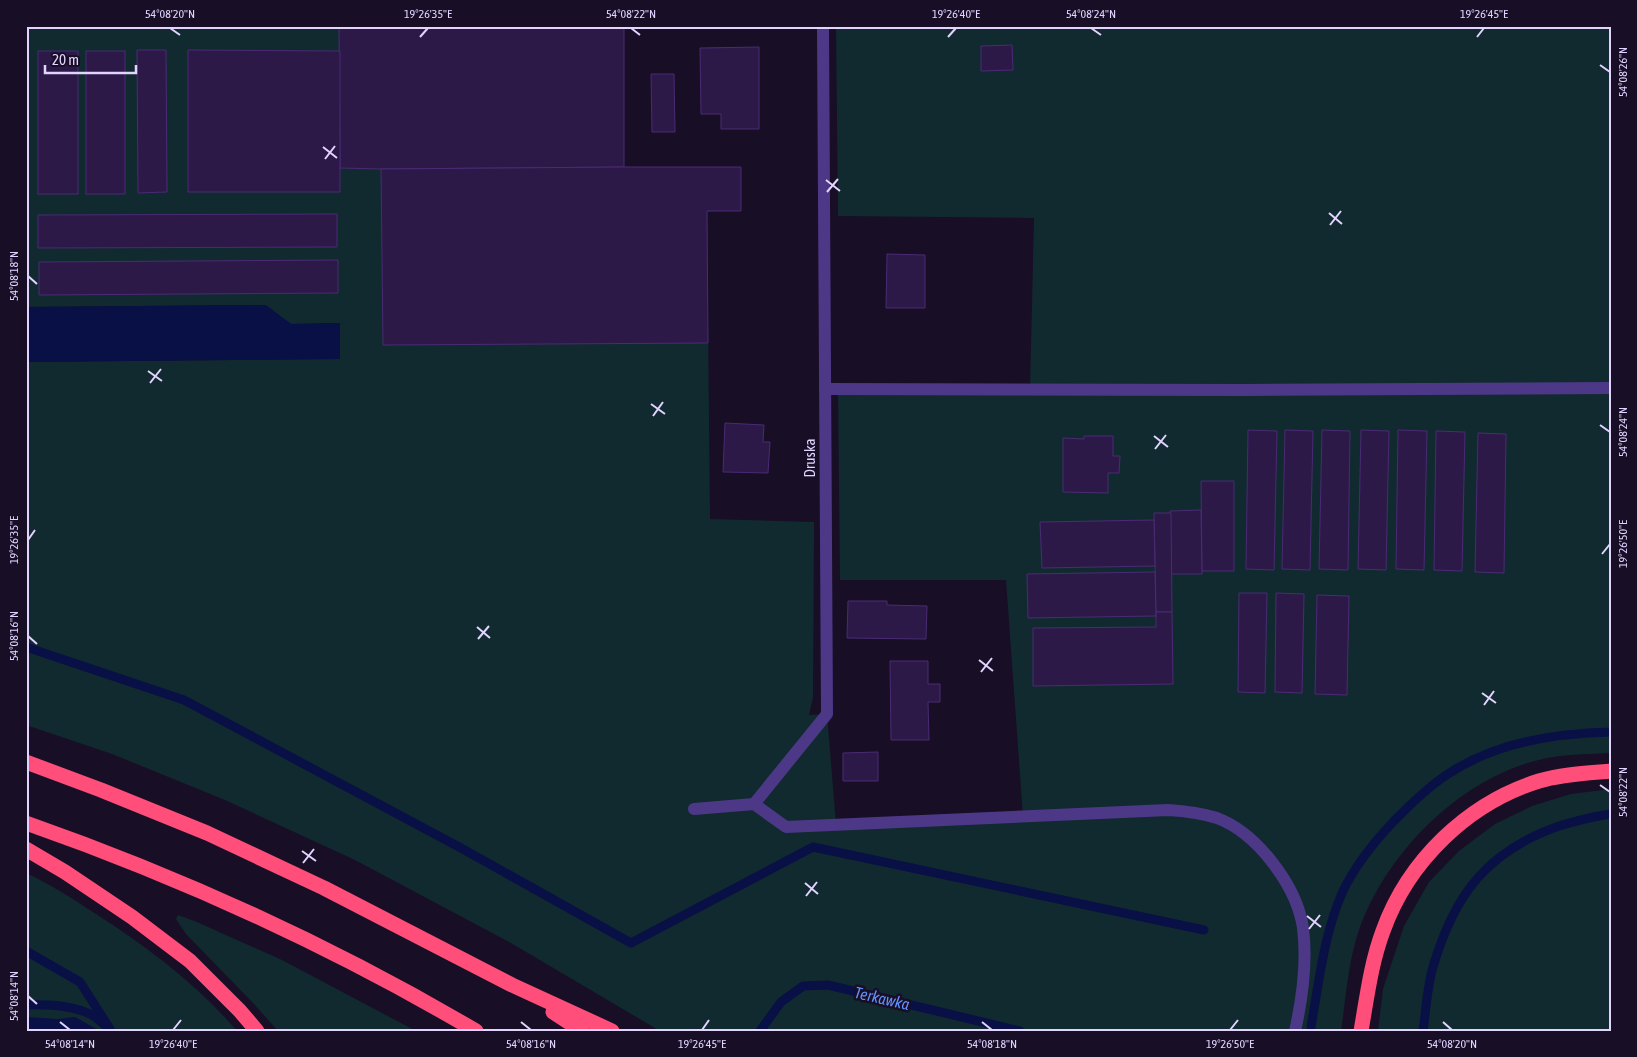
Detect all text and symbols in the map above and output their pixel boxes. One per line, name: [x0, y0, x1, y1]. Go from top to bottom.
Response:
text: 54°08'20"N: [145, 7, 195, 21]
text: 19°26'35"E: [404, 7, 452, 21]
text: 54°08'22"N: [606, 7, 656, 21]
text: 19°26'40"E: [932, 7, 980, 21]
text: 54°08'24"N: [1066, 7, 1116, 21]
text: 19°26'45"E: [1460, 7, 1508, 21]
scale bar: [45, 42, 136, 74]
text: 54°08'26"N: [1616, 47, 1630, 97]
text: 20 m: [52, 51, 79, 68]
text: 54°08'18"N: [7, 251, 21, 301]
text: 54°08'24"N: [1616, 407, 1630, 457]
street label: Druska: [801, 439, 818, 477]
text: 19°26'35"E: [7, 516, 21, 564]
text: 19°26'50"E: [1616, 520, 1630, 568]
text: 54°08'16"N: [7, 611, 21, 661]
text: 54°08'22"N: [1616, 767, 1630, 817]
text: 54°08'14"N: [7, 971, 21, 1021]
water label: Terkawka: [853, 983, 912, 1013]
text: 54°08'14"N: [45, 1037, 95, 1051]
text: 19°26'40"E: [149, 1037, 197, 1051]
text: 54°08'16"N: [506, 1037, 556, 1051]
text: 19°26'45"E: [678, 1037, 726, 1051]
text: 54°08'18"N: [967, 1037, 1017, 1051]
text: 19°26'50"E: [1206, 1037, 1254, 1051]
text: 54°08'20"N: [1427, 1037, 1477, 1051]

